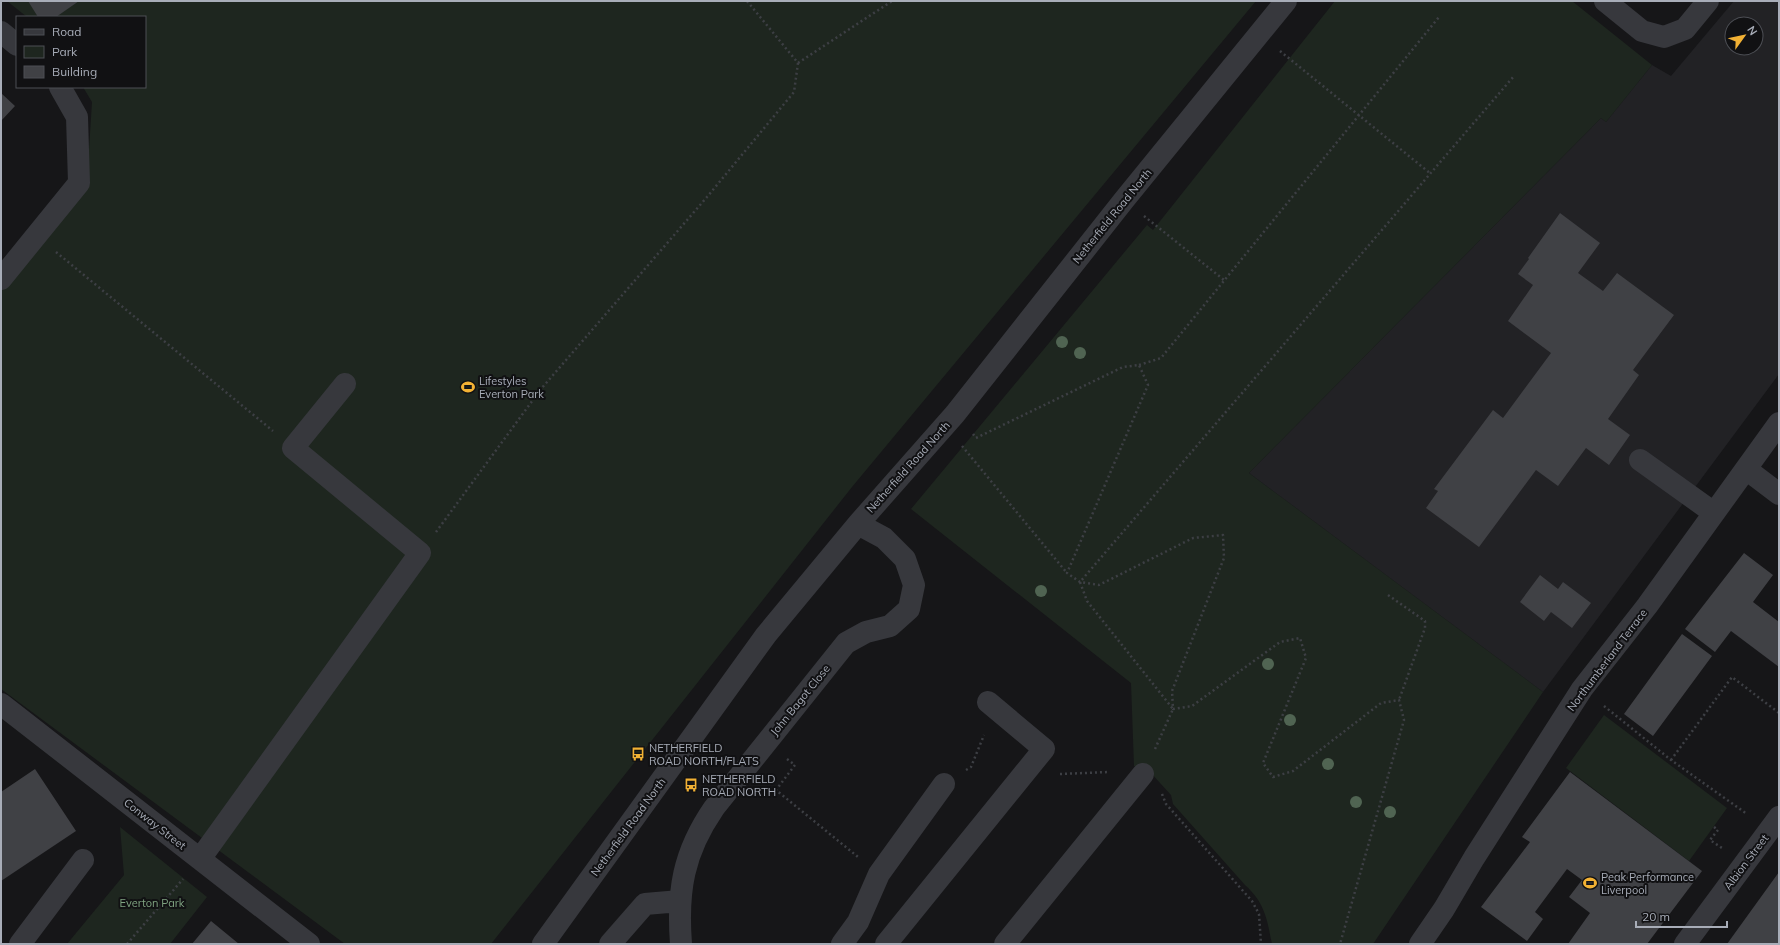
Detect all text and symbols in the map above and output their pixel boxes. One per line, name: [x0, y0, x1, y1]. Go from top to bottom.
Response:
legend: [16, 16, 146, 88]
north arrow: [1724, 16, 1764, 56]
text: N: [1744, 23, 1761, 38]
text: Road: [52, 24, 81, 39]
text: Park: [52, 44, 78, 59]
text: Building: [52, 64, 97, 79]
street label: Netherfield Road North: [1069, 166, 1155, 266]
place label: Lifestyles Everton Park: [479, 374, 544, 401]
sports icon: Lifestyles Everton Park: [460, 379, 476, 395]
street label: Netherfield Road North: [863, 418, 953, 516]
street label: Northumberland Terrace: [1564, 606, 1650, 714]
street label: John Bagot Close: [767, 662, 833, 738]
place label: NETHERFIELD ROAD NORTH/FLATS: [649, 741, 759, 768]
bus stop icon: NETHERFIELD ROAD NORTH/FLATS: [630, 746, 646, 762]
place label: NETHERFIELD ROAD NORTH: [702, 772, 776, 799]
street label: Netherfield Road North: [588, 775, 668, 879]
bus stop icon: NETHERFIELD ROAD NORTH: [683, 777, 699, 793]
street label: Conway Street: [121, 795, 189, 853]
street label: Albion Street: [1721, 831, 1772, 893]
place label: Peak Performance Liverpool: [1601, 870, 1694, 897]
sports icon: Peak Performance Liverpool: [1582, 875, 1598, 891]
park label: Everton Park: [120, 896, 185, 910]
scale bar: [1636, 903, 1727, 929]
text: 20 m: [1642, 909, 1670, 924]

